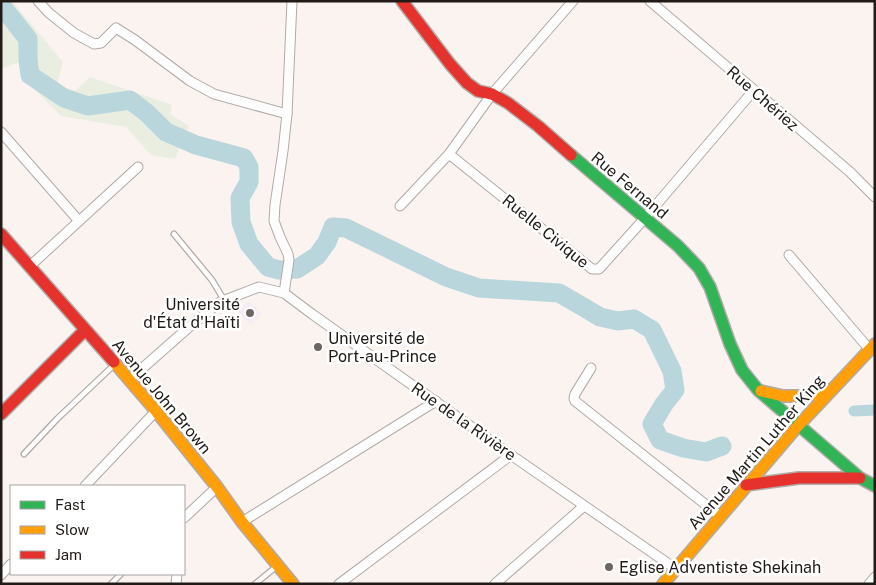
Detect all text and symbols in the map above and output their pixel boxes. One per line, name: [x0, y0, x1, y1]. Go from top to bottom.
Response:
street label: Rue Chériez: [723, 62, 803, 135]
street label: Rue Fernand: [587, 148, 672, 223]
street label: Ruelle Civique: [499, 191, 593, 272]
place label: Université d'État d'Haïti: [143, 295, 240, 332]
marker: Université d'État d'Haïti: [244, 307, 256, 319]
place label: Université de Port-au-Prince: [328, 329, 437, 366]
street label: Avenue John Brown: [108, 335, 215, 458]
marker: Université de Port-au-Prince: [312, 341, 324, 353]
street label: Avenue Martin Luther King: [684, 371, 829, 533]
street label: Rue de la Rivière: [408, 378, 520, 465]
legend: [10, 485, 185, 575]
text: Fast: [55, 496, 85, 513]
text: Slow: [55, 521, 90, 538]
text: Jam: [55, 546, 82, 563]
place label: Eglise Adventiste Shekinah: [619, 558, 821, 577]
marker: Eglise Adventiste Shekinah: [603, 561, 615, 573]

